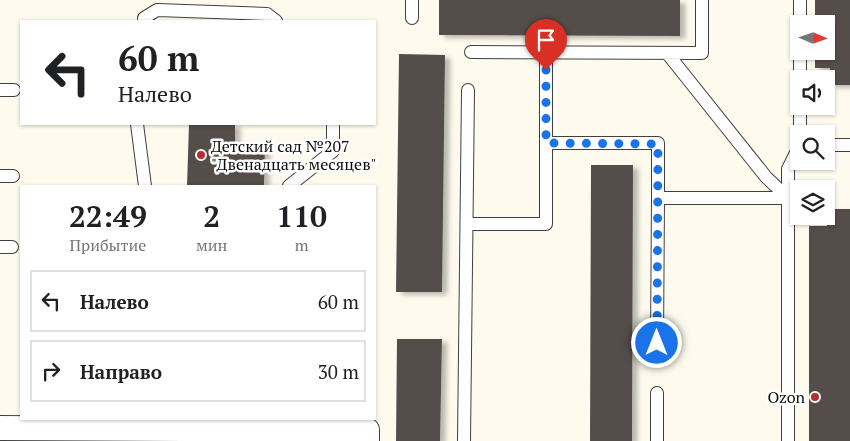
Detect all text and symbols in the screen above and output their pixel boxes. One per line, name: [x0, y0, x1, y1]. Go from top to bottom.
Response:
north arrow: [790, 15, 835, 60]
map controls: [790, 15, 835, 225]
pin: [525, 19, 567, 70]
icon: arrive: [532, 26, 560, 54]
text: 60 m: [118, 35, 199, 81]
icon: left: [35, 40, 100, 105]
button: sound: [790, 70, 835, 115]
text: Налево: [118, 79, 192, 108]
button: search: [790, 125, 835, 170]
place label: Детский сад №207 "Двенадцать месяцев": [211, 135, 377, 175]
marker: Детский сад №207 "Двенадцать месяцев": [195, 149, 207, 161]
button: layers: [790, 180, 835, 225]
text: 22:49: [69, 196, 147, 236]
text: 2: [203, 196, 220, 236]
text: 110: [276, 196, 327, 236]
text: Прибытие: [70, 234, 146, 256]
text: мин: [196, 234, 227, 256]
text: m: [295, 234, 309, 256]
icon: left: [37, 287, 65, 315]
text: Налево: [80, 289, 149, 314]
text: 60 m: [318, 289, 359, 314]
position arrow: [630, 316, 682, 368]
icon: right: [37, 357, 65, 385]
text: Направо: [80, 359, 162, 384]
text: 30 m: [318, 359, 359, 384]
place label: Ozon: [767, 386, 805, 408]
marker: Ozon: [809, 391, 821, 403]

